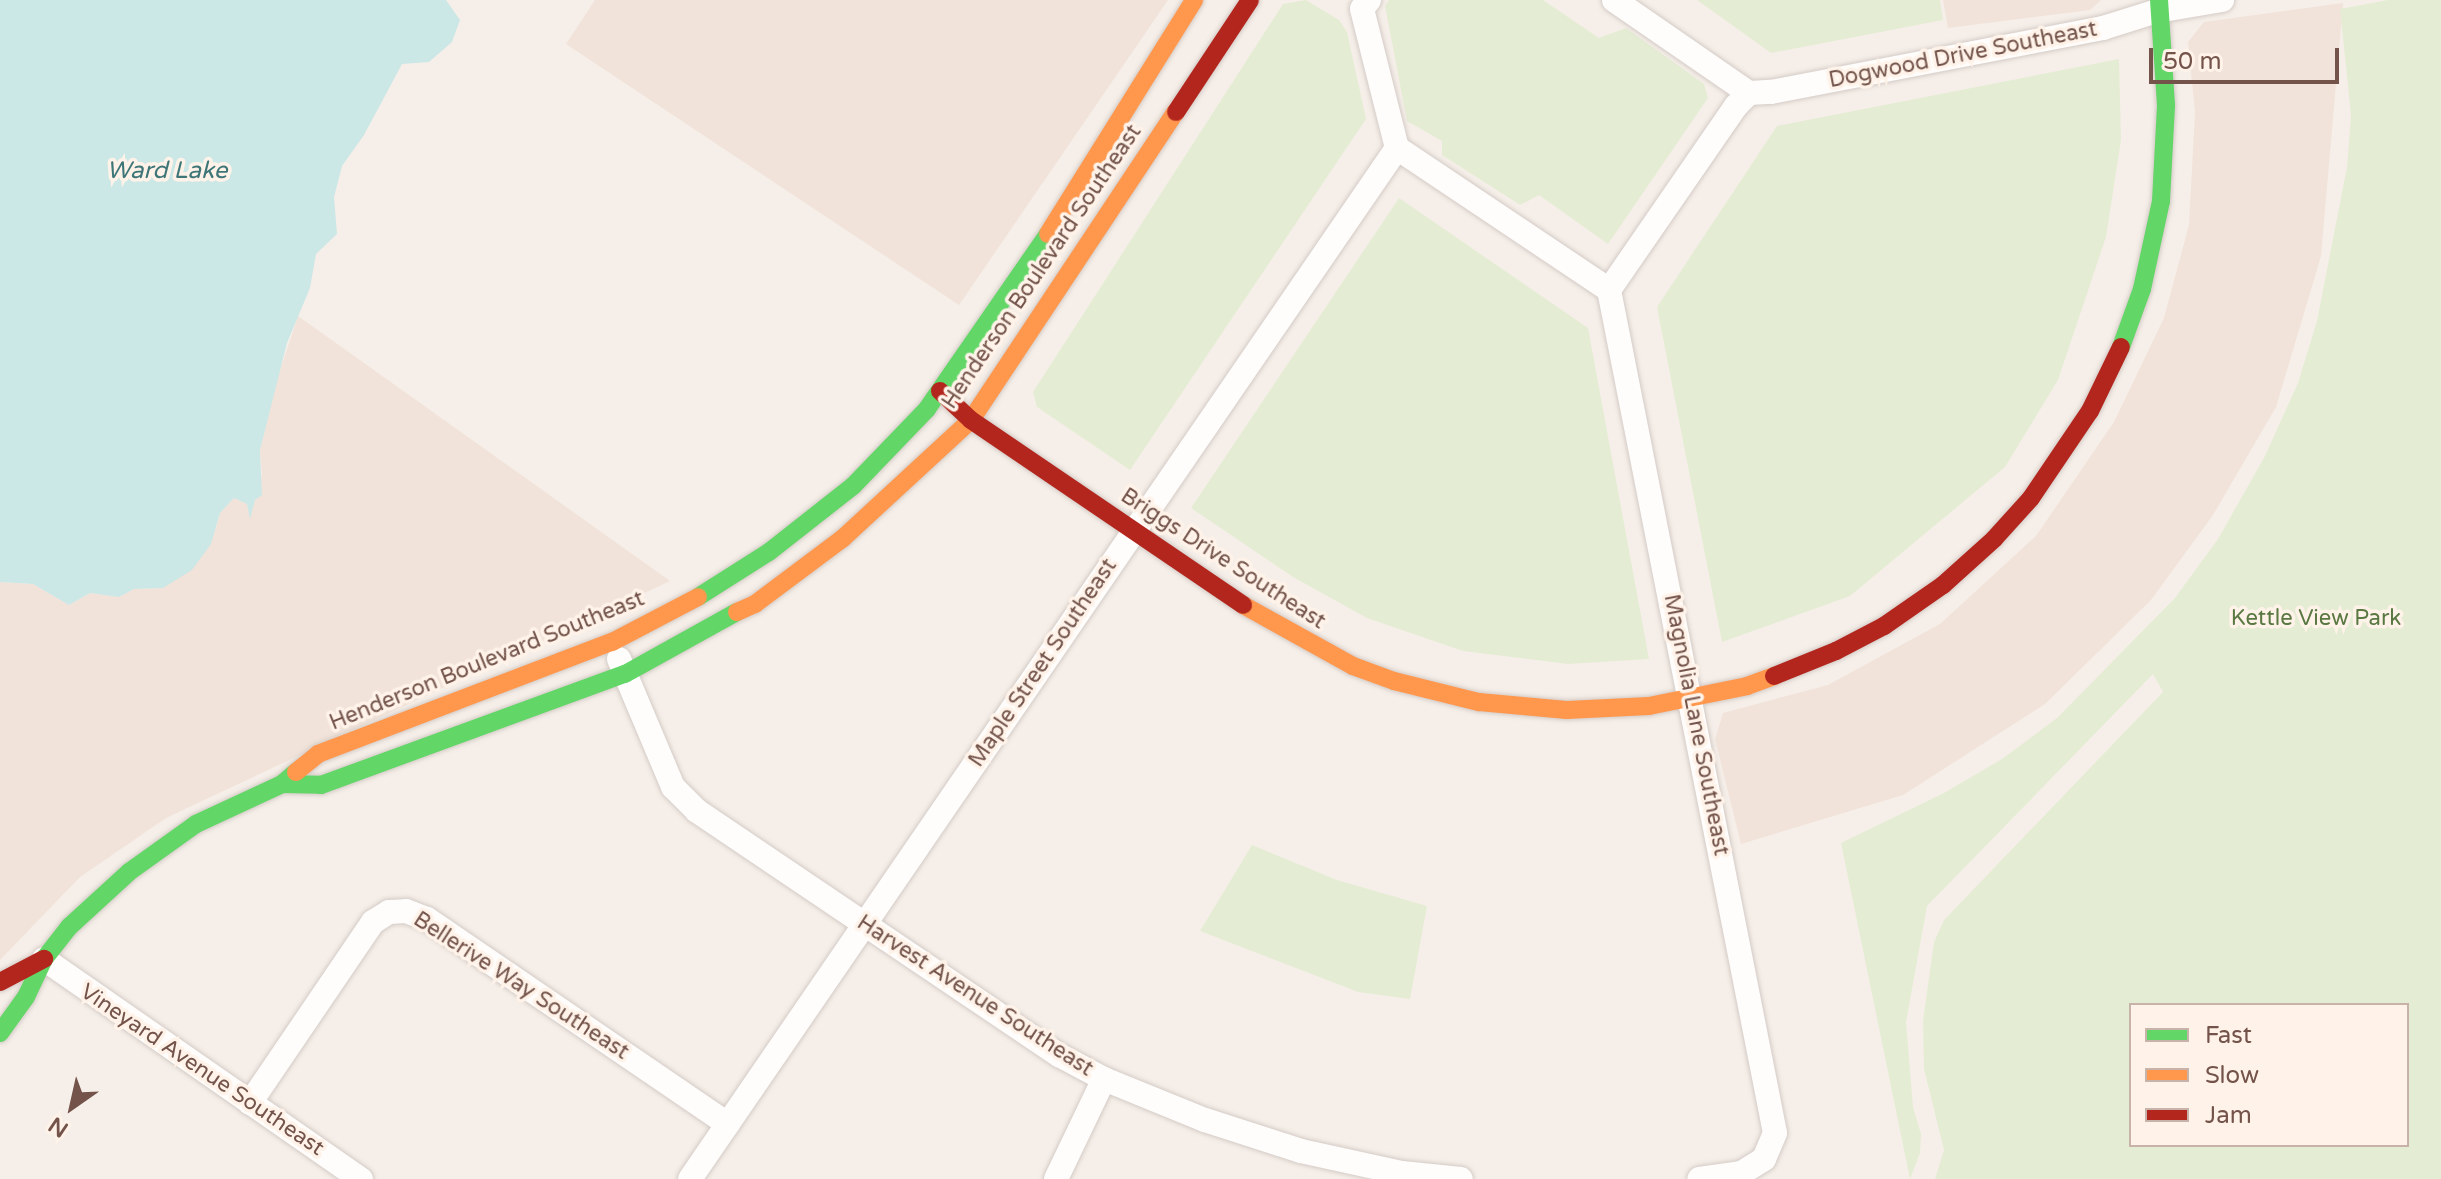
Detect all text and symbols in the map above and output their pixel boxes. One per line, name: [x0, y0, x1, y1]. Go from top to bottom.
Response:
street label: Dogwood Drive Southeast: [1827, 16, 2099, 94]
scale bar: [2153, 32, 2343, 82]
text: 50 m: [2163, 47, 2221, 76]
street label: Henderson Boulevard Southeast: [937, 120, 1147, 414]
water label: Ward Lake: [107, 157, 227, 185]
street label: Briggs Drive Southeast: [1116, 483, 1330, 635]
street label: Maple Street Southeast: [963, 554, 1123, 772]
street label: Henderson Boulevard Southeast: [326, 586, 648, 736]
street label: Magnolia Lane Southeast: [1658, 592, 1734, 858]
park label: Kettle View Park: [2231, 606, 2401, 632]
street label: Bellerive Way Southeast: [408, 906, 634, 1066]
street label: Harvest Avenue Southeast: [852, 910, 1098, 1082]
street label: Vineyard Avenue Southeast: [75, 978, 329, 1162]
legend: [2129, 1003, 2409, 1147]
text: Fast: [2205, 1021, 2252, 1050]
text: Slow: [2205, 1061, 2259, 1090]
north arrow: [32, 1067, 112, 1147]
text: Jam: [2205, 1101, 2252, 1130]
text: N: [44, 1111, 73, 1143]

